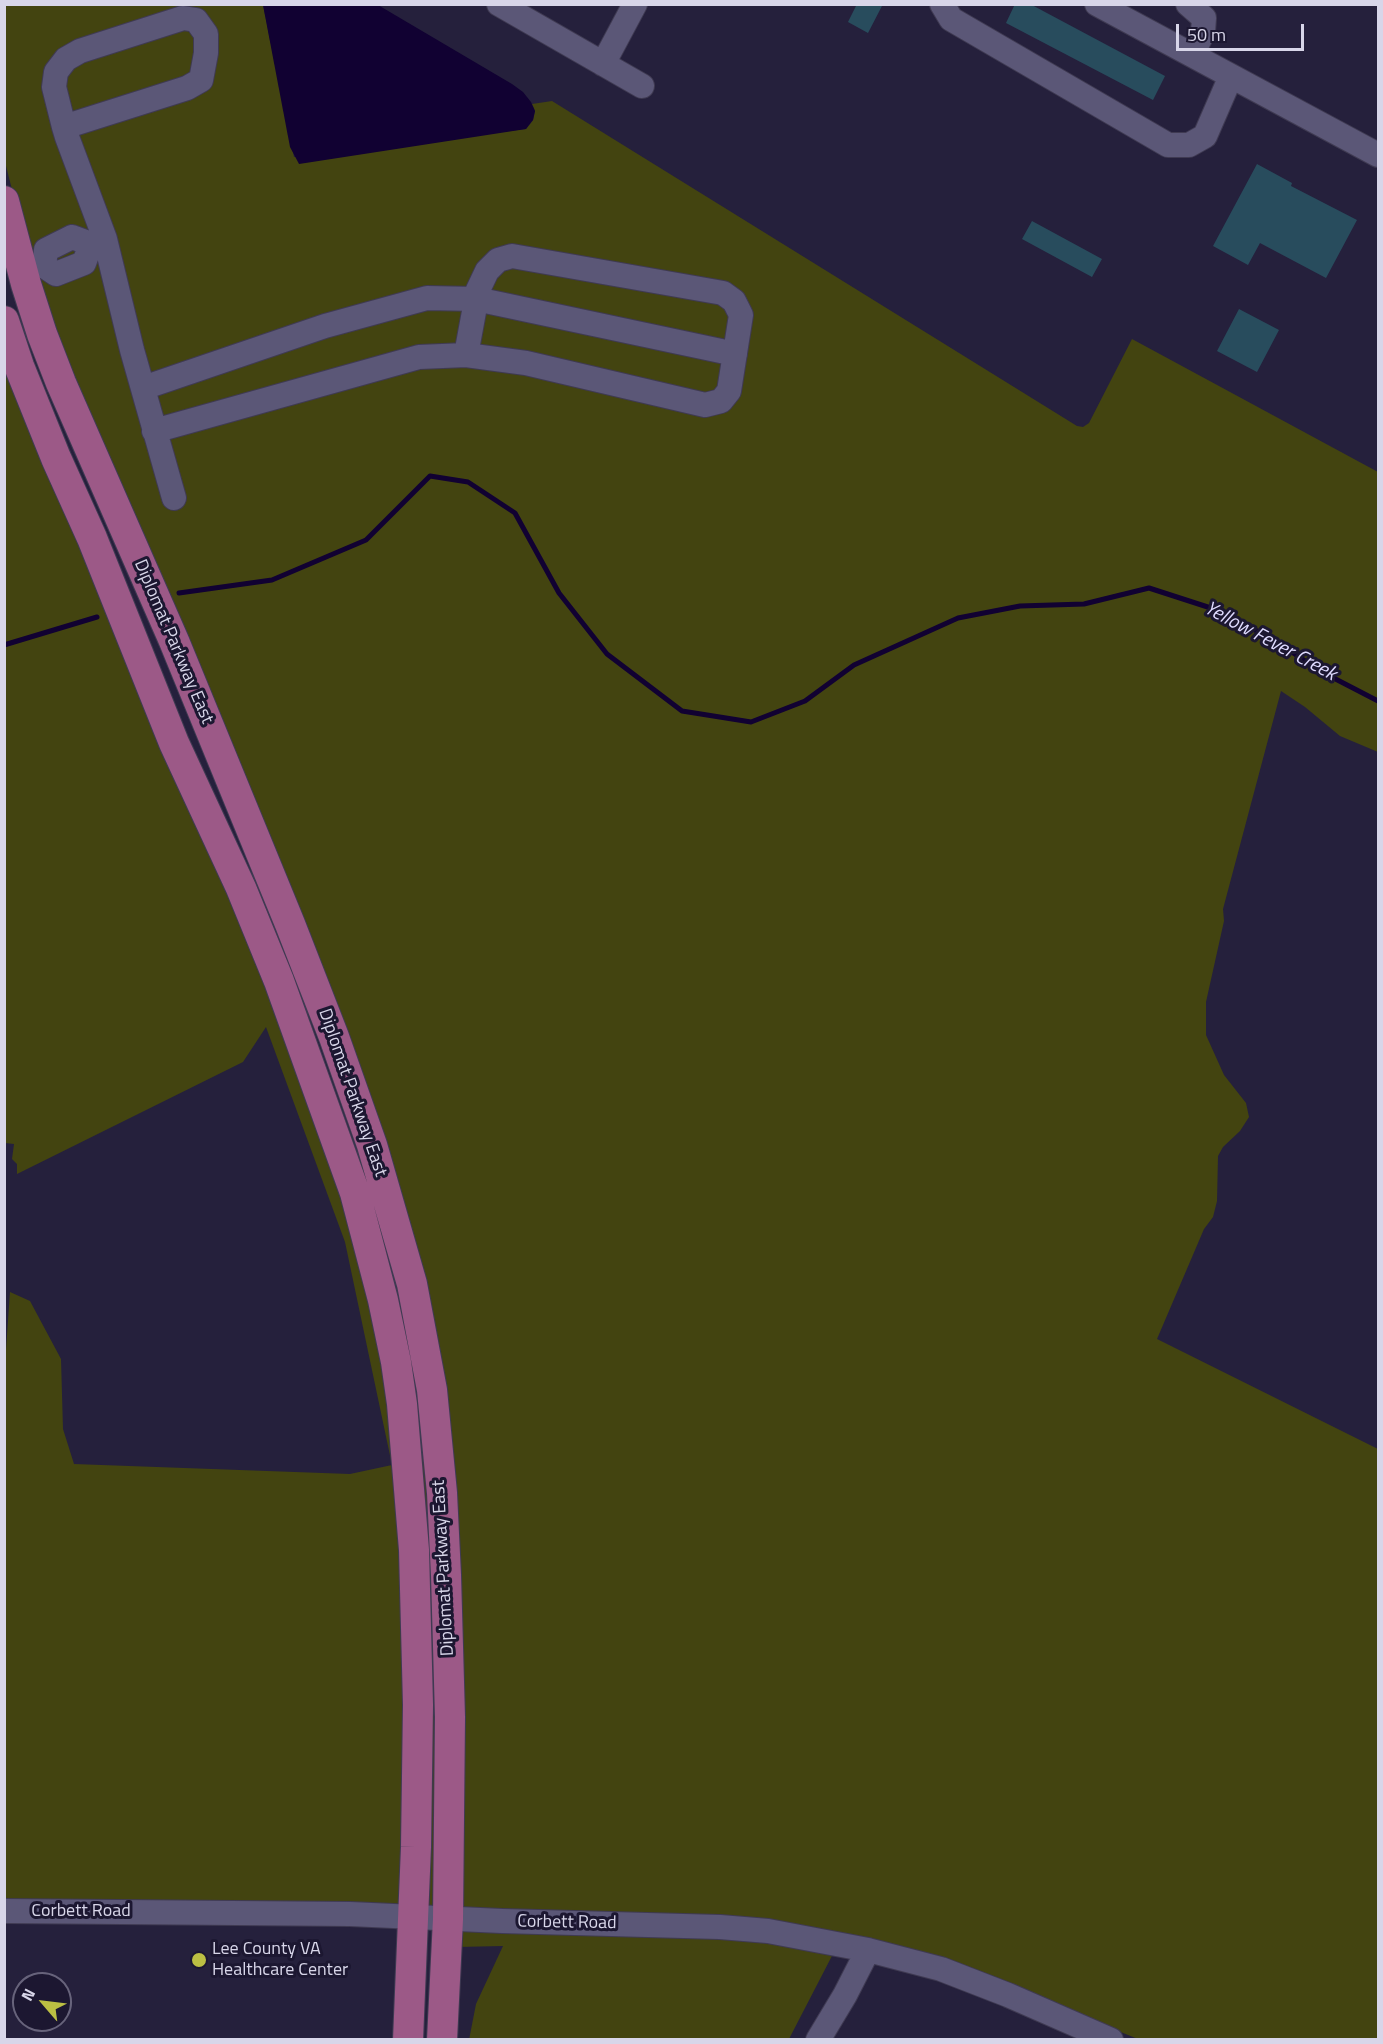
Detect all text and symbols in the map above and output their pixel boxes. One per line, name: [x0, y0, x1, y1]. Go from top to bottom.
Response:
scale bar: [1179, 12, 1306, 50]
text: 50 m: [1187, 21, 1226, 48]
street label: Diplomat Parkway East: [129, 557, 217, 727]
water label: Yellow Fever Creek: [1200, 597, 1340, 687]
street label: Diplomat Parkway East: [313, 1006, 391, 1180]
street label: Diplomat Parkway East: [429, 1479, 459, 1657]
street label: Corbett Road: [31, 1901, 131, 1923]
street label: Corbett Road: [517, 1911, 617, 1935]
place label: Lee County VA Healthcare Center: [212, 1939, 348, 1982]
marker: Lee County VA Healthcare Center: [190, 1951, 208, 1969]
north arrow: [12, 1972, 72, 2032]
text: N: [15, 1984, 41, 2005]

